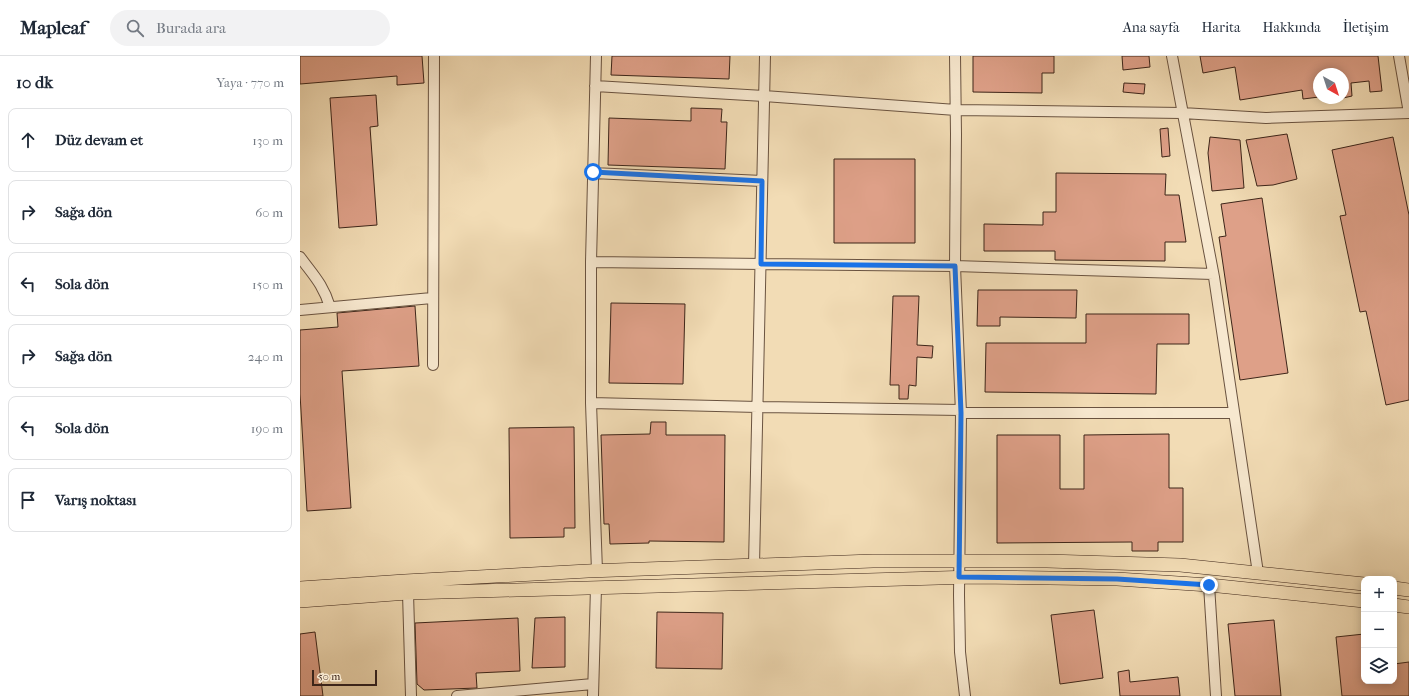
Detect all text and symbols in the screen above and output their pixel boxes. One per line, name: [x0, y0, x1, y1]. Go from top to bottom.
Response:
search box: [110, 10, 390, 46]
text: Mapleaf: [20, 17, 86, 39]
icon: search: [124, 17, 146, 39]
text: Burada ara: [156, 19, 226, 37]
text: Ana sayfa: [1123, 19, 1179, 36]
text: Harita: [1201, 19, 1240, 36]
text: Hakkında: [1262, 19, 1321, 36]
text: İletişim: [1343, 19, 1389, 36]
north arrow: [1313, 68, 1349, 104]
text: 10 dk: [16, 72, 53, 92]
text: Yaya · 770 m: [216, 75, 284, 90]
icon: ahead: [17, 129, 39, 151]
text: Düz devam et: [55, 131, 143, 149]
text: 130 m: [252, 133, 283, 148]
route start: [584, 163, 602, 181]
icon: right: [17, 201, 39, 223]
text: Sağa dön: [55, 203, 112, 221]
text: 60 m: [255, 205, 283, 220]
icon: left: [17, 273, 39, 295]
text: Sola dön: [55, 275, 109, 293]
text: 150 m: [252, 277, 283, 292]
icon: right: [17, 345, 39, 367]
text: Sağa dön: [55, 347, 112, 365]
text: 240 m: [248, 349, 283, 364]
icon: left: [17, 417, 39, 439]
text: Sola dön: [55, 419, 109, 437]
text: 190 m: [251, 421, 283, 436]
icon: arrive: [17, 489, 39, 511]
text: Varış noktası: [55, 491, 136, 509]
route end: [1200, 576, 1218, 594]
map controls: [1361, 576, 1397, 684]
button: +: [1361, 576, 1397, 612]
button: −: [1361, 612, 1397, 648]
button: layers: [1361, 648, 1397, 684]
scale bar: [312, 668, 377, 687]
text: 50 m: [318, 670, 340, 683]

